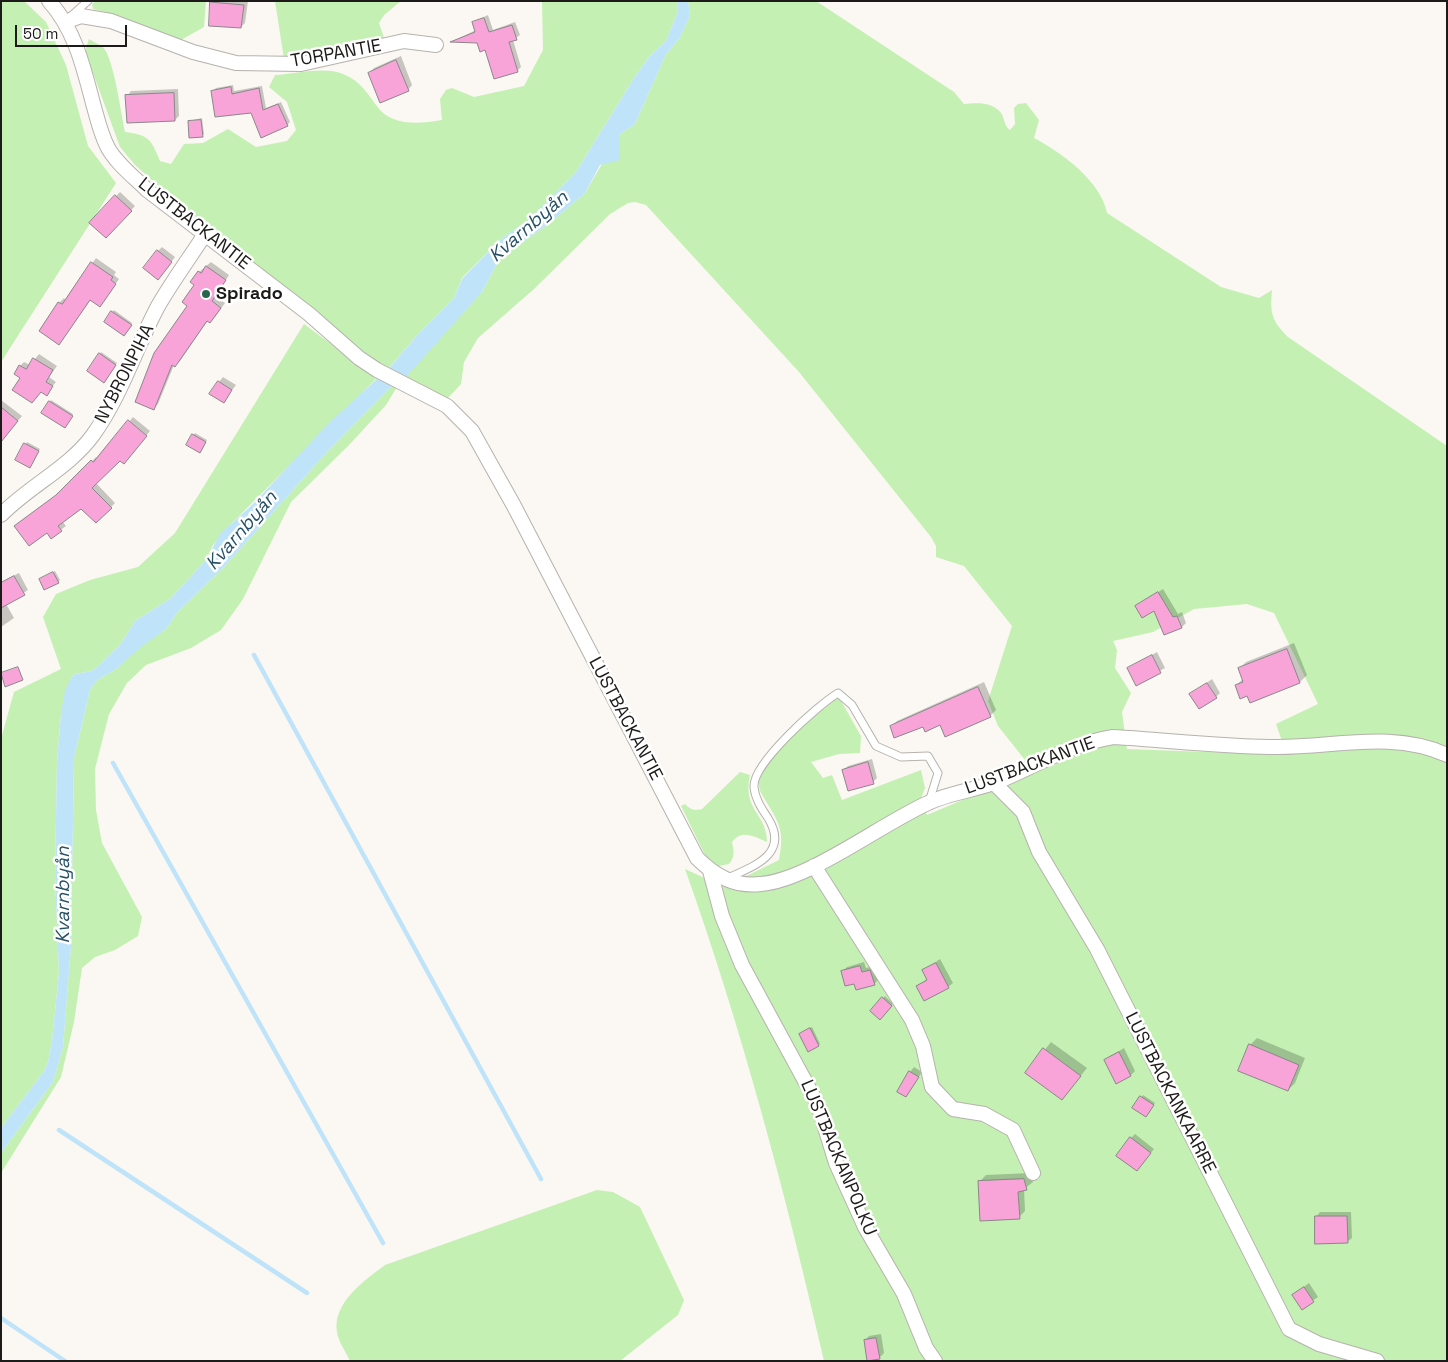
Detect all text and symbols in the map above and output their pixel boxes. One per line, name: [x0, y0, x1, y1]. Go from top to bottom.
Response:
scale bar: [18, 15, 130, 47]
text: 50 m: [23, 24, 58, 43]
street label: TORPANTIE: [289, 35, 383, 73]
street label: LUSTBACKANTIE: [134, 173, 254, 275]
water label: Kvarnbyån: [485, 187, 573, 267]
place label: Spirado: [216, 283, 283, 305]
marker: Spirado: [200, 288, 212, 300]
street label: NYBRONPIHA: [91, 321, 159, 427]
water label: Kvarnbyån: [202, 487, 282, 575]
street label: LUSTBACKANTIE: [583, 654, 667, 784]
street label: LUSTBACKANTIE: [962, 733, 1098, 799]
water label: Kvarnbyån: [53, 846, 75, 944]
street label: LUSTBACKANKAARRE: [1120, 1009, 1220, 1177]
street label: LUSTBACKANPOLKU: [795, 1077, 881, 1239]

